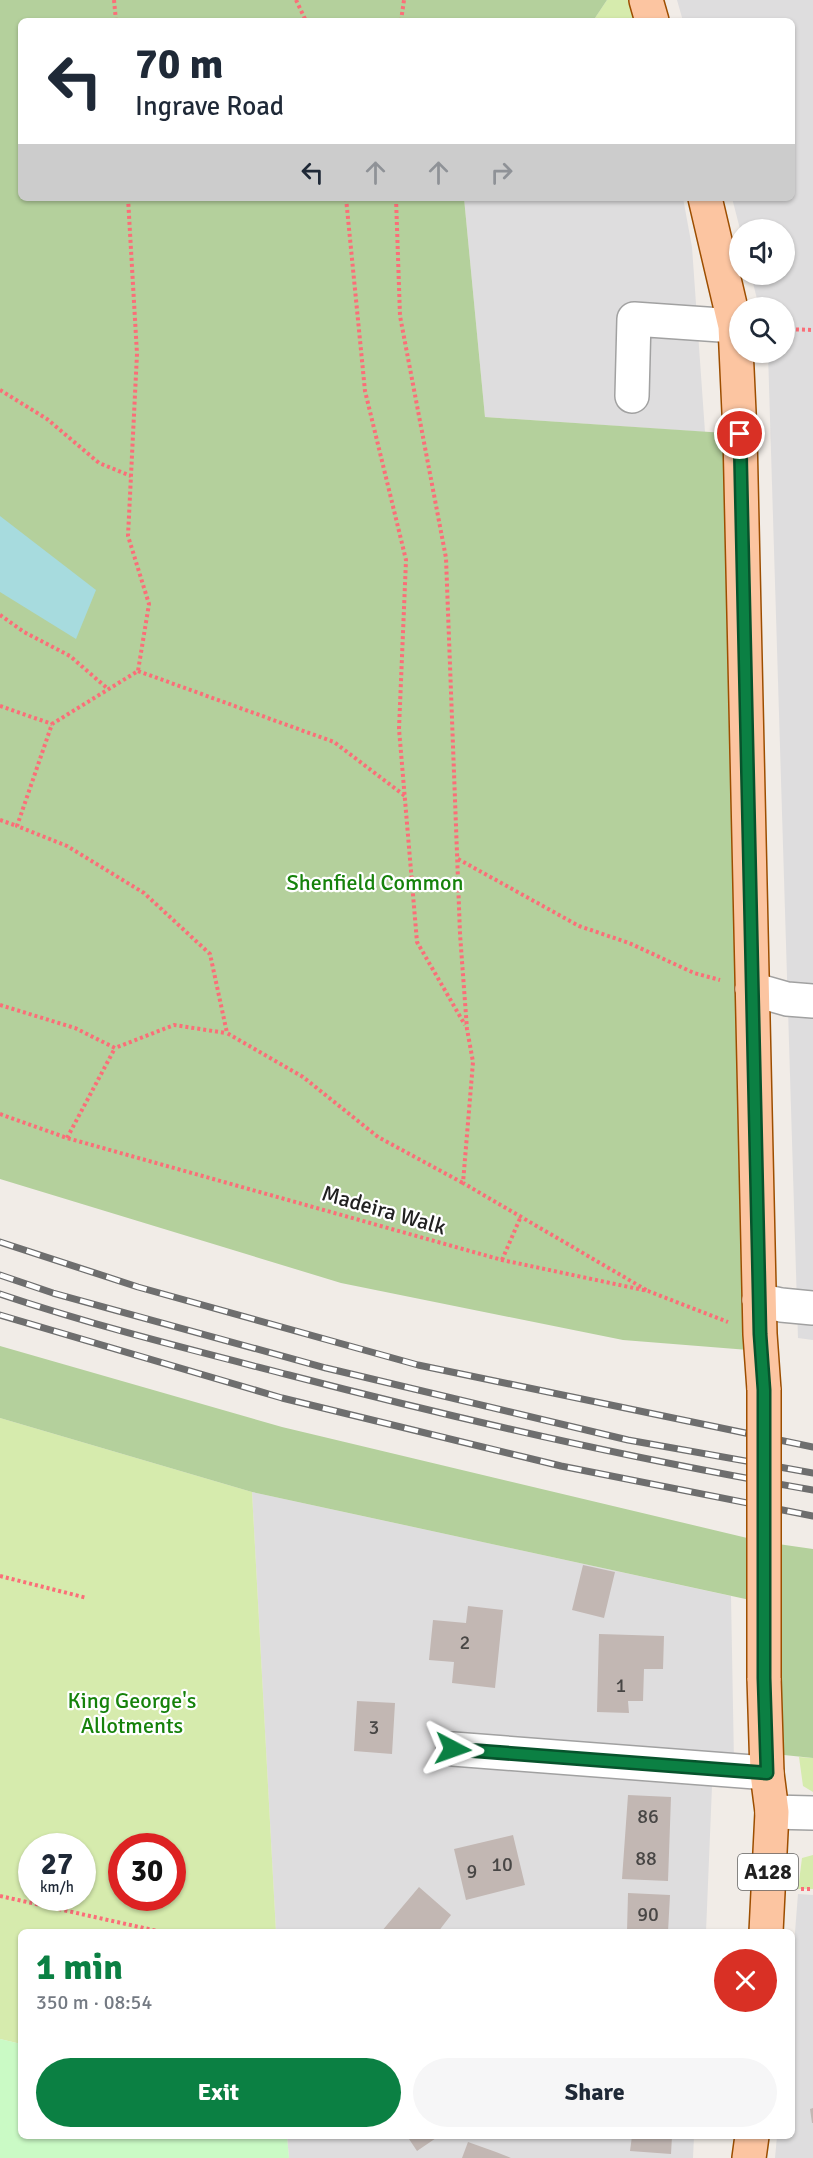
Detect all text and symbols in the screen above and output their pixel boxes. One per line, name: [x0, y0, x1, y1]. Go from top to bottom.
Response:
text: 70 m: [135, 39, 224, 90]
icon: left: [36, 42, 114, 120]
text: Ingrave Road: [135, 90, 284, 123]
icon: left: [296, 156, 329, 189]
icon: ahead: [359, 156, 392, 189]
icon: ahead: [422, 156, 455, 189]
icon: right: [485, 156, 518, 189]
map controls: [729, 219, 795, 363]
button: sound: [729, 219, 795, 285]
button: search: [729, 297, 795, 363]
pin: [714, 408, 765, 459]
icon: arrive: [723, 417, 756, 450]
park label: Shenfield Common: [287, 869, 463, 896]
street label: Madeira Walk: [319, 1179, 449, 1241]
house number: 2: [460, 1630, 470, 1655]
house number: 1: [616, 1673, 626, 1698]
park label: King George's Allotments: [68, 1687, 196, 1739]
house number: 3: [369, 1715, 379, 1740]
position arrow: [421, 1717, 485, 1781]
house number: 86: [637, 1804, 659, 1829]
speed limit sign: 30: [108, 1833, 186, 1911]
text: 27: [41, 1846, 73, 1883]
house number: 88: [635, 1846, 657, 1871]
house number: 10: [491, 1852, 513, 1877]
road number: A128: [738, 1854, 798, 1890]
house number: 9: [467, 1859, 477, 1884]
text: km/h: [40, 1878, 74, 1896]
house number: 90: [637, 1902, 659, 1927]
text: 1 min: [36, 1945, 123, 1990]
button: close: [714, 1949, 777, 2012]
text: 350 m · 08:54: [36, 1990, 152, 2015]
button: Exit: [36, 2058, 401, 2127]
button: Share: [413, 2058, 777, 2127]

